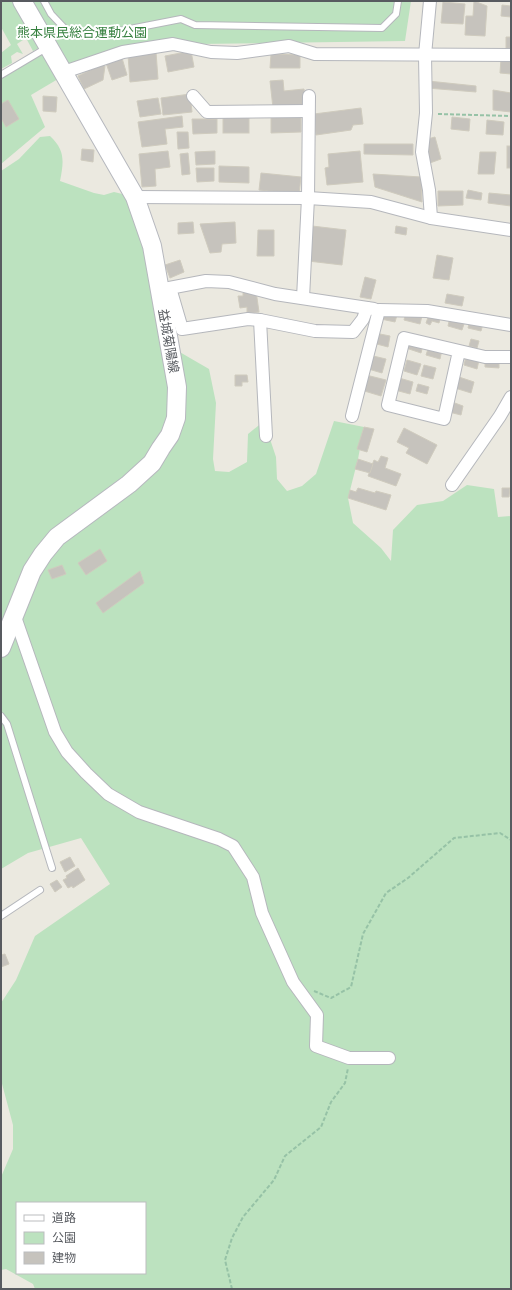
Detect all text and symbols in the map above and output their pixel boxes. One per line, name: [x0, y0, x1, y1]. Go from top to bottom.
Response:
park label: 熊本県民総合運動公園: [17, 25, 147, 40]
street label: 益城菊陽線: [155, 308, 182, 374]
legend: [16, 1202, 146, 1274]
text: 道路: [52, 1211, 76, 1225]
text: 公園: [52, 1231, 76, 1245]
text: 建物: [52, 1251, 76, 1265]

